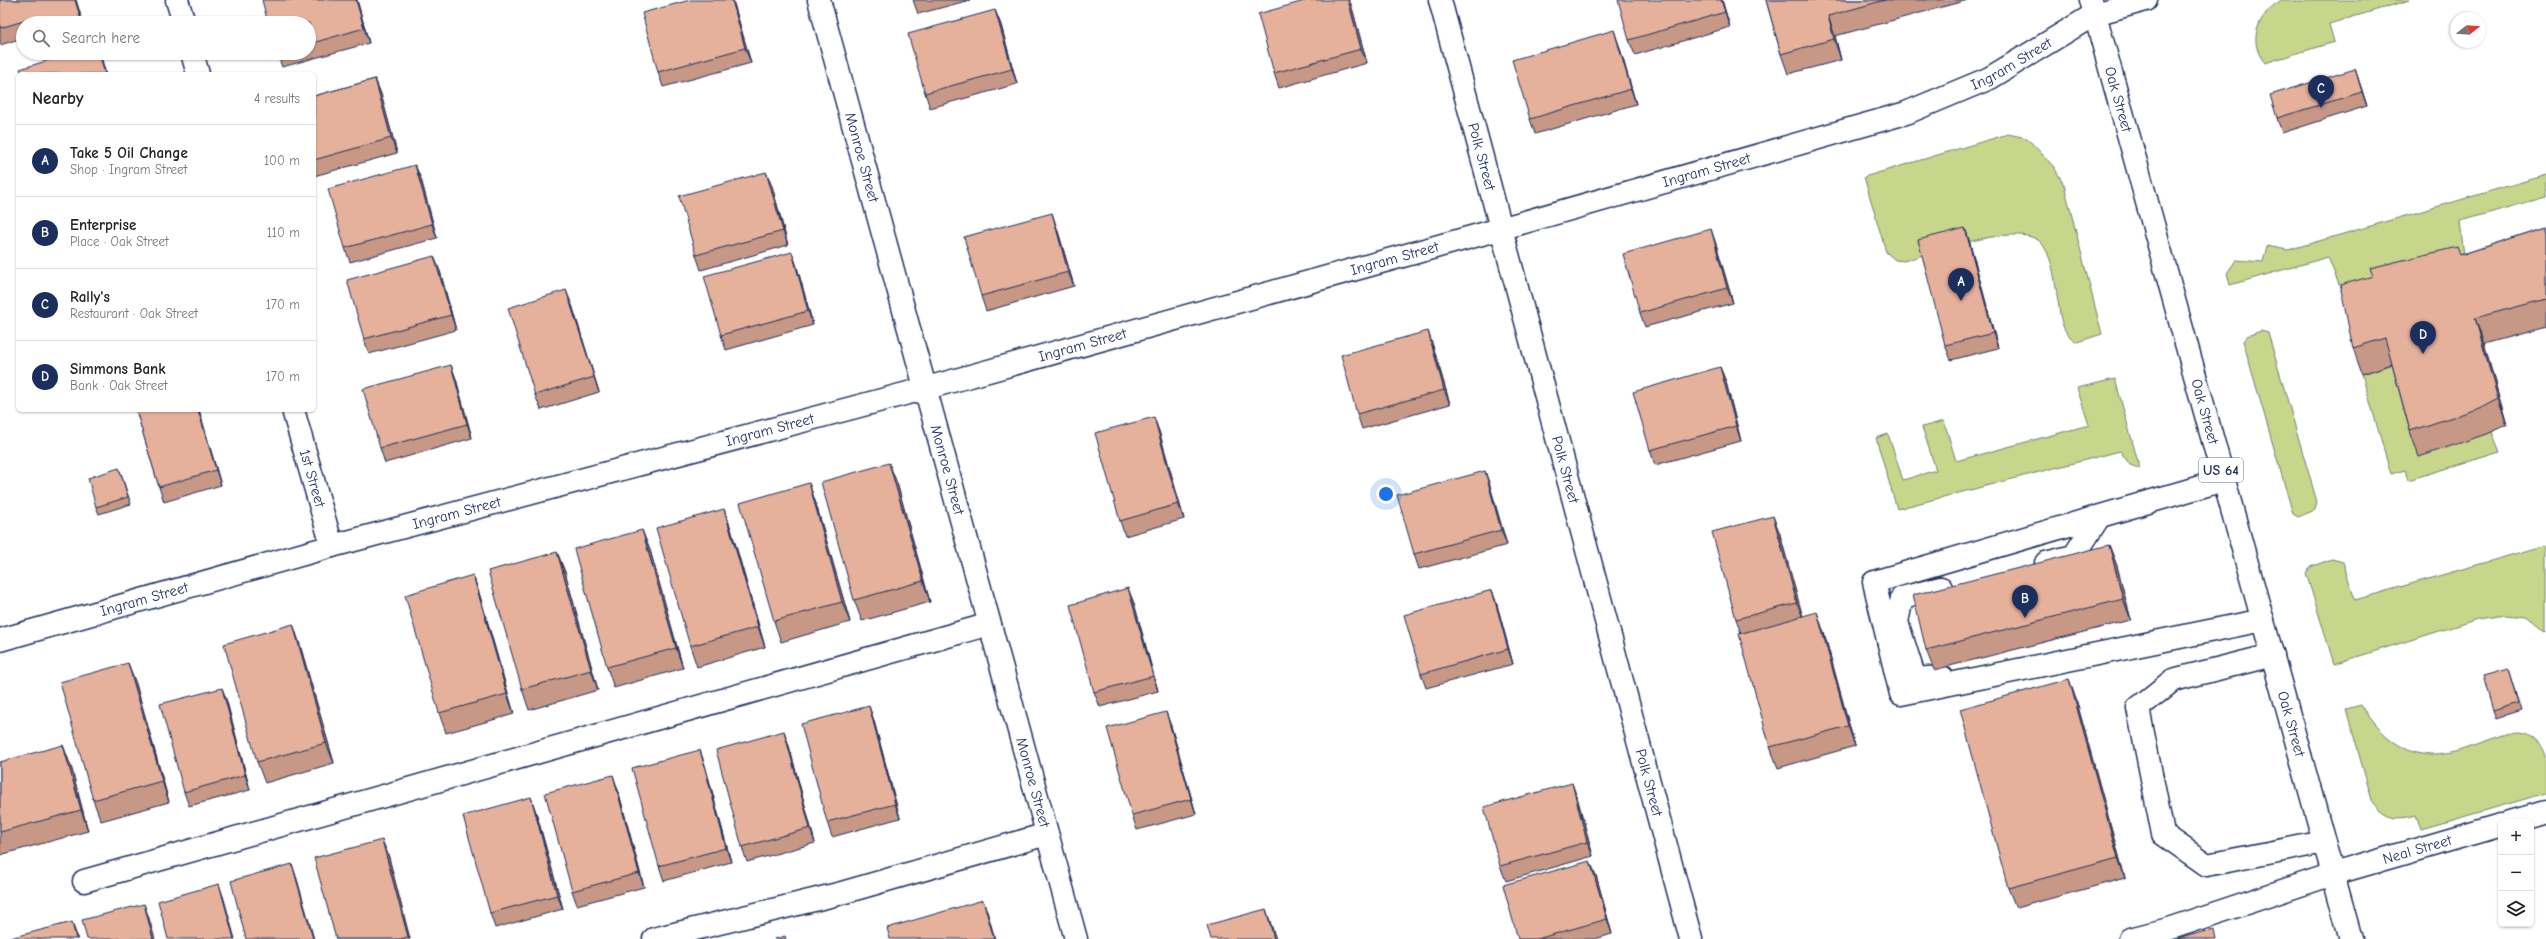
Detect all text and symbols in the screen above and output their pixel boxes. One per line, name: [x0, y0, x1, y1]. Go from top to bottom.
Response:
north arrow: [2450, 12, 2486, 48]
search box: [16, 16, 316, 60]
icon: search: [30, 27, 52, 49]
text: Search here: [62, 29, 140, 47]
street label: Ingram Street: [1968, 33, 2056, 94]
street label: Oak Street: [2101, 64, 2136, 135]
pin: C: [2308, 75, 2334, 108]
text: Nearby: [32, 89, 83, 108]
text: 4 results: [254, 91, 300, 106]
street label: Monroe Street: [841, 110, 883, 205]
street label: Polk Street: [1464, 121, 1500, 193]
text: Take 5 Oil Change: [70, 144, 188, 162]
street label: Ingram Street: [1660, 149, 1753, 191]
text: A: [41, 153, 49, 168]
text: 100 m: [264, 153, 300, 168]
text: Shop · Ingram Street: [70, 162, 187, 177]
text: Enterprise: [70, 216, 136, 234]
text: B: [41, 225, 49, 240]
text: 110 m: [267, 225, 300, 240]
text: Place · Oak Street: [70, 234, 169, 249]
street label: Ingram Street: [1349, 237, 1441, 279]
pin: A: [1948, 268, 1974, 301]
text: Rally's: [70, 288, 110, 306]
text: C: [41, 297, 49, 312]
text: 170 m: [266, 297, 300, 312]
text: Restaurant · Oak Street: [70, 306, 198, 321]
pin: D: [2410, 321, 2436, 354]
street label: Ingram Street: [1036, 324, 1129, 366]
text: Simmons Bank: [70, 360, 166, 378]
text: D: [41, 369, 49, 384]
text: 170 m: [266, 369, 300, 384]
street label: Oak Street: [2187, 377, 2223, 447]
text: Bank · Oak Street: [70, 378, 167, 393]
street label: Ingram Street: [724, 409, 817, 450]
street label: Monroe Street: [927, 423, 969, 517]
street label: Polk Street: [1548, 434, 1583, 506]
street label: 1st Street: [296, 447, 330, 510]
road number: US 64: [2199, 458, 2243, 482]
your location: [1376, 484, 1396, 504]
street label: Ingram Street: [411, 492, 503, 533]
street label: Ingram Street: [98, 578, 191, 620]
pin: B: [2012, 585, 2038, 618]
street label: Oak Street: [2274, 689, 2309, 759]
street label: Monroe Street: [1012, 735, 1054, 830]
street label: Polk Street: [1632, 747, 1667, 819]
map controls: [2498, 819, 2534, 927]
button: +: [2498, 819, 2534, 855]
street label: Neal Street: [2381, 831, 2455, 868]
button: −: [2498, 855, 2534, 891]
button: layers: [2498, 891, 2534, 927]

